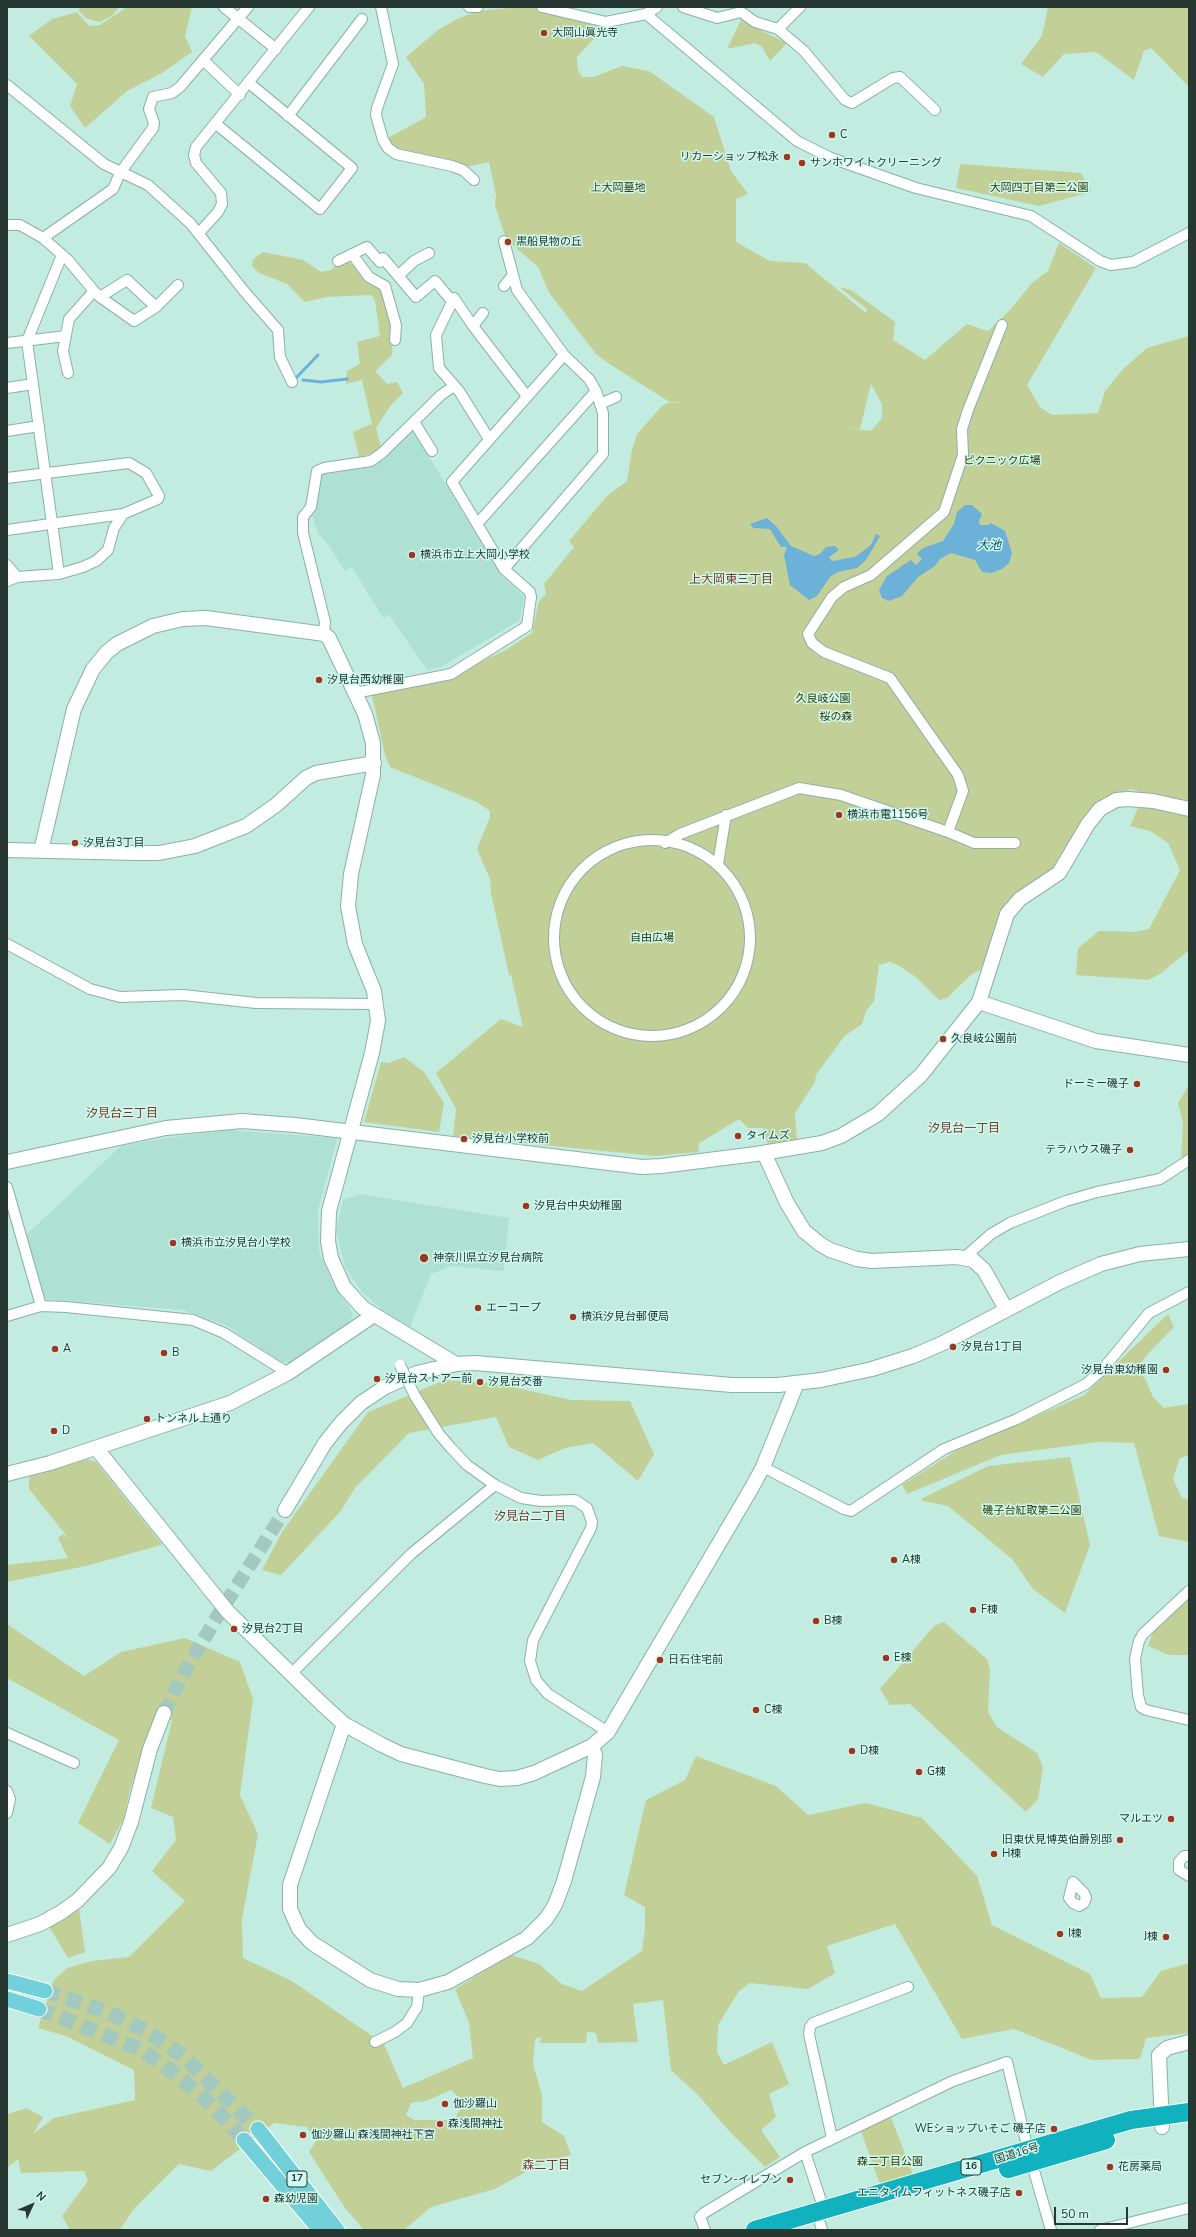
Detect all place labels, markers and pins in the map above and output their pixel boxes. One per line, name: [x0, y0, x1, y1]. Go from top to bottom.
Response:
place label: 大岡山眞光寺: [552, 26, 618, 40]
marker: 大岡山眞光寺: [539, 28, 549, 38]
place label: C: [840, 128, 847, 142]
marker: C: [827, 130, 837, 140]
place label: リカーショップ松永: [680, 150, 779, 164]
marker: リカーショップ松永: [782, 152, 792, 162]
place label: サンホワイトクリーニング: [810, 156, 942, 170]
marker: サンホワイトクリーニング: [797, 158, 807, 168]
place label: 黒船見物の丘: [516, 235, 582, 249]
marker: 黒船見物の丘: [503, 237, 513, 247]
place label: 横浜市立上大岡小学校: [420, 548, 530, 562]
marker: 横浜市立上大岡小学校: [407, 550, 417, 560]
place label: 汐見台西幼稚園: [327, 673, 404, 687]
marker: 汐見台西幼稚園: [314, 675, 324, 685]
place label: 横浜市電1156号: [847, 808, 928, 822]
marker: 横浜市電1156号: [834, 810, 844, 820]
place label: 汐見台3丁目: [83, 836, 145, 850]
marker: 汐見台3丁目: [70, 838, 80, 848]
place label: 久良岐公園前: [951, 1032, 1017, 1046]
marker: 久良岐公園前: [938, 1034, 948, 1044]
place label: ドーミー磯子: [1063, 1077, 1129, 1091]
marker: ドーミー磯子: [1132, 1079, 1142, 1089]
place label: タイムズ: [746, 1129, 790, 1143]
marker: タイムズ: [733, 1131, 743, 1141]
place label: 汐見台小学校前: [472, 1132, 549, 1146]
marker: 汐見台小学校前: [459, 1134, 469, 1144]
place label: テラハウス磯子: [1045, 1143, 1122, 1157]
marker: テラハウス磯子: [1125, 1145, 1135, 1155]
place label: 汐見台中央幼稚園: [534, 1199, 622, 1213]
marker: 汐見台中央幼稚園: [521, 1201, 531, 1211]
place label: 横浜市立汐見台小学校: [181, 1236, 291, 1250]
marker: 横浜市立汐見台小学校: [168, 1238, 178, 1248]
place label: 神奈川県立汐見台病院: [433, 1251, 543, 1265]
marker: 神奈川県立汐見台病院: [418, 1252, 430, 1264]
place label: エーコープ: [486, 1301, 541, 1315]
marker: エーコープ: [473, 1303, 483, 1313]
place label: 横浜汐見台郵便局: [581, 1310, 669, 1324]
marker: 横浜汐見台郵便局: [568, 1312, 578, 1322]
place label: 汐見台1丁目: [961, 1340, 1023, 1354]
place label: A: [63, 1342, 71, 1356]
marker: 汐見台1丁目: [948, 1342, 958, 1352]
marker: A: [50, 1344, 60, 1354]
place label: B: [172, 1346, 179, 1360]
marker: B: [159, 1348, 169, 1358]
place label: 汐見台東幼稚園: [1081, 1363, 1158, 1377]
marker: 汐見台東幼稚園: [1161, 1365, 1171, 1375]
place label: 汐見台ストアー前: [385, 1372, 472, 1386]
marker: 汐見台ストアー前: [372, 1374, 382, 1384]
place label: 汐見台交番: [488, 1375, 543, 1389]
marker: 汐見台交番: [475, 1377, 485, 1387]
place label: トンネル上通り: [155, 1412, 232, 1426]
marker: トンネル上通り: [142, 1414, 152, 1424]
place label: D: [62, 1424, 70, 1438]
marker: D: [49, 1426, 59, 1436]
place label: A棟: [902, 1553, 921, 1567]
marker: A棟: [889, 1555, 899, 1565]
place label: F棟: [981, 1603, 998, 1617]
marker: F棟: [968, 1605, 978, 1615]
place label: B棟: [824, 1614, 842, 1628]
marker: B棟: [811, 1616, 821, 1626]
place label: 汐見台2丁目: [242, 1622, 304, 1636]
marker: 汐見台2丁目: [229, 1624, 239, 1634]
place label: E棟: [894, 1651, 911, 1665]
place label: 日石住宅前: [668, 1653, 723, 1667]
marker: E棟: [881, 1653, 891, 1663]
marker: 日石住宅前: [655, 1655, 665, 1665]
place label: C棟: [764, 1703, 782, 1717]
marker: C棟: [751, 1705, 761, 1715]
place label: D棟: [860, 1744, 879, 1758]
marker: D棟: [847, 1746, 857, 1756]
place label: G棟: [927, 1765, 946, 1779]
marker: G棟: [914, 1767, 924, 1777]
place label: マルエツ: [1119, 1812, 1163, 1826]
marker: マルエツ: [1166, 1814, 1176, 1824]
place label: 旧東伏見博英伯爵別邸: [1002, 1833, 1112, 1847]
marker: 旧東伏見博英伯爵別邸: [1115, 1835, 1125, 1845]
place label: H棟: [1002, 1847, 1021, 1861]
marker: H棟: [989, 1849, 999, 1859]
place label: I棟: [1068, 1927, 1082, 1941]
marker: I棟: [1055, 1929, 1065, 1939]
place label: J棟: [1143, 1930, 1158, 1944]
marker: J棟: [1161, 1932, 1171, 1942]
place label: 伽沙羅山: [453, 2097, 497, 2111]
marker: 伽沙羅山: [440, 2099, 450, 2109]
place label: 森浅間神社: [448, 2117, 503, 2131]
marker: 森浅間神社: [435, 2119, 445, 2129]
place label: WEショップいそご 磯子店: [915, 2122, 1046, 2136]
marker: WEショップいそご 磯子店: [1049, 2124, 1059, 2134]
place label: 伽沙羅山 森浅間神社下宮: [311, 2128, 435, 2142]
marker: 伽沙羅山 森浅間神社下宮: [298, 2130, 308, 2140]
place label: 花房薬局: [1118, 2160, 1162, 2174]
marker: 花房薬局: [1105, 2162, 1115, 2172]
place label: セブン-イレブン: [700, 2173, 782, 2187]
marker: セブン-イレブン: [785, 2175, 795, 2185]
place label: エニタイムフィットネス磯子店: [857, 2186, 1011, 2200]
marker: エニタイムフィットネス磯子店: [1014, 2188, 1024, 2198]
place label: 森幼児園: [274, 2192, 318, 2206]
marker: 森幼児園: [261, 2194, 271, 2204]

